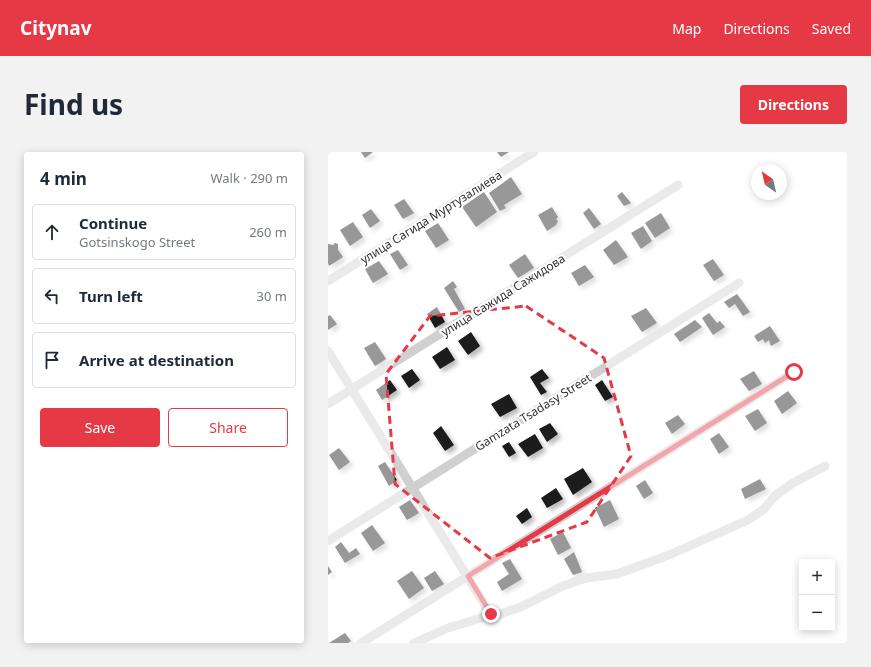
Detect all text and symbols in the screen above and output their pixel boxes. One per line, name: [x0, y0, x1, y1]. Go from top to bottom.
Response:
text: Citynav: [20, 15, 92, 41]
text: Map: [672, 19, 701, 38]
text: Directions: [723, 19, 790, 38]
text: Saved: [812, 19, 851, 38]
text: Find us: [24, 85, 123, 123]
button: Directions: [740, 85, 847, 124]
north arrow: [751, 164, 787, 200]
street label: улица Сагида Муртузалиева: [357, 166, 505, 268]
text: 4 min: [40, 167, 87, 190]
text: Walk · 290 m: [210, 169, 288, 187]
text: Continue: [79, 213, 147, 233]
icon: ahead: [41, 221, 63, 243]
text: 260 m: [249, 223, 287, 241]
text: Gotsinskogo Street: [79, 233, 195, 251]
street label: улица Сажида Сажидова: [438, 250, 568, 340]
icon: left: [41, 285, 63, 307]
text: Turn left: [79, 286, 143, 306]
text: 30 m: [257, 287, 287, 305]
icon: arrive: [41, 349, 63, 371]
text: Arrive at destination: [79, 350, 234, 370]
route start: [785, 363, 803, 381]
street label: Gamzata Tsadasy Street: [472, 369, 595, 455]
button: Save: [40, 408, 160, 447]
button: Share: [168, 408, 288, 447]
map controls: [799, 559, 835, 631]
button: +: [799, 559, 835, 595]
button: −: [799, 595, 835, 631]
route end: [482, 605, 500, 623]

